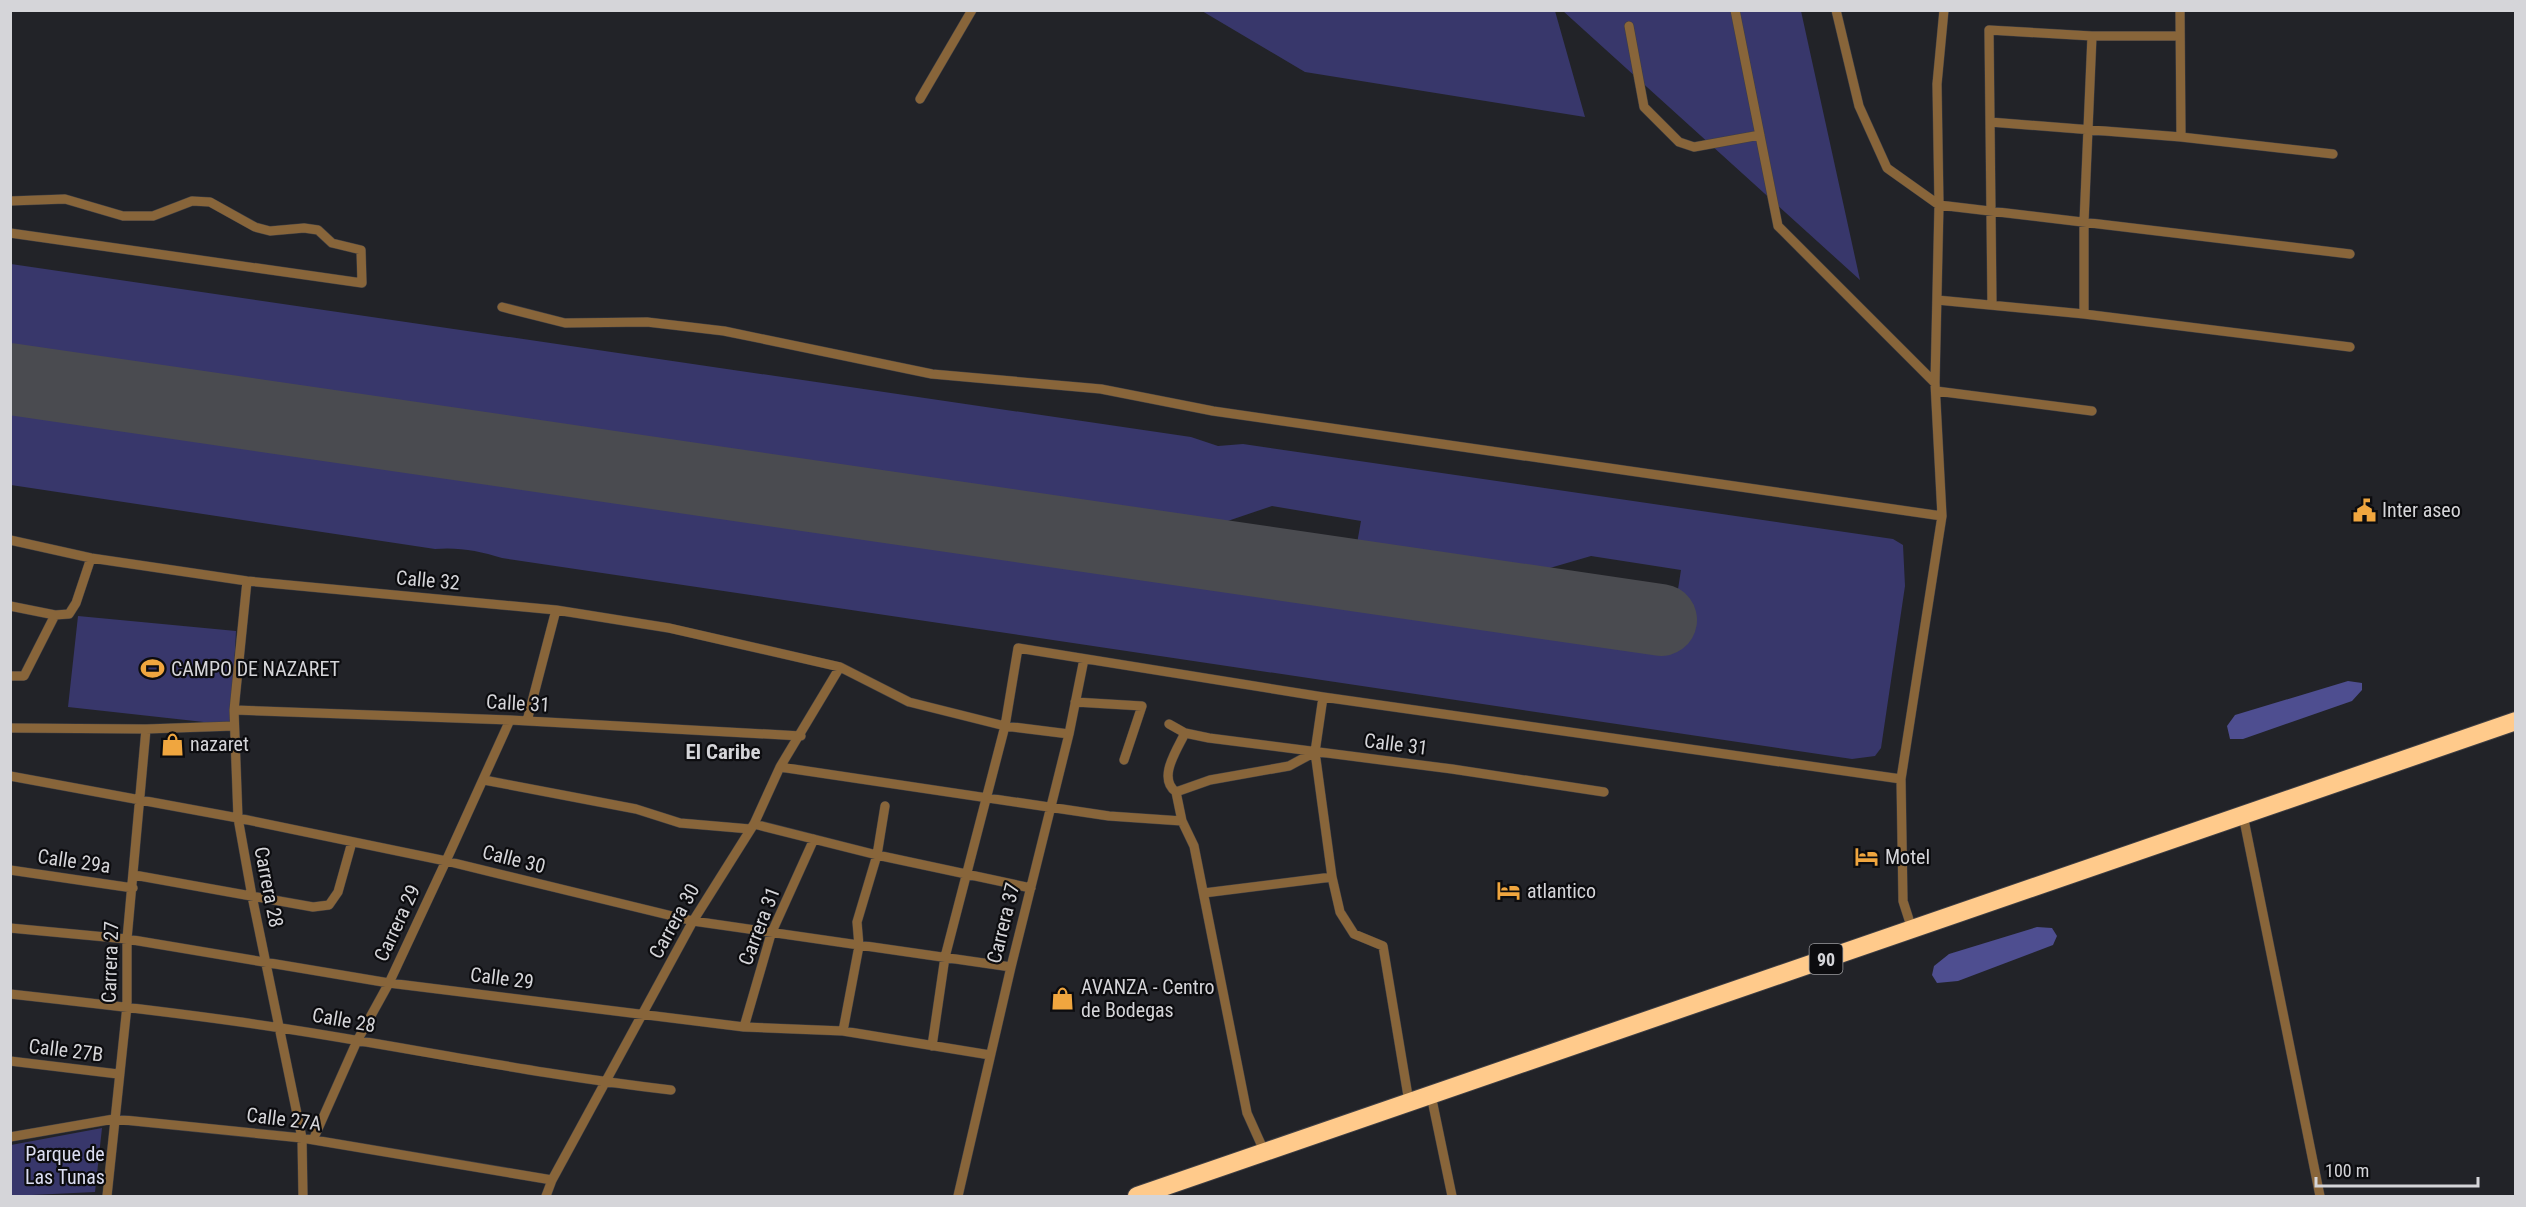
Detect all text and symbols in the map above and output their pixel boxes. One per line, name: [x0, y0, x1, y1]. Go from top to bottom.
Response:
public building icon: Inter aseo: [2351, 497, 2377, 523]
place label: Inter aseo: [2382, 498, 2461, 522]
street label: Calle 32: [395, 565, 461, 595]
sports icon: CAMPO DE NAZARET: [140, 656, 166, 682]
place label: CAMPO DE NAZARET: [171, 657, 340, 681]
street label: Calle 31: [486, 689, 550, 717]
street label: Calle 31: [1363, 728, 1429, 760]
shop icon: nazaret: [159, 731, 185, 757]
place label: nazaret: [190, 732, 249, 756]
district label: El Caribe: [686, 740, 761, 764]
street label: Calle 30: [480, 840, 548, 878]
street label: Calle 29a: [36, 844, 112, 878]
hotel icon: Motel: [1854, 844, 1880, 870]
street label: Carrera 28: [249, 845, 289, 929]
place label: Motel: [1885, 845, 1930, 869]
hotel icon: atlantico: [1496, 878, 1522, 904]
street label: Carrera 30: [644, 879, 704, 963]
place label: atlantico: [1527, 879, 1596, 903]
street label: Carrera 37: [981, 880, 1025, 966]
street label: Carrera 29: [369, 881, 425, 965]
street label: Carrera 31: [733, 883, 785, 969]
street label: Carrera 27: [97, 921, 123, 1003]
road number: 90: [1810, 944, 1842, 974]
street label: Calle 29: [469, 962, 535, 994]
place label: AVANZA - Centro de Bodegas: [1081, 975, 1215, 1022]
shop icon: AVANZA - Centro de Bodegas: [1050, 985, 1076, 1011]
street label: Calle 28: [310, 1003, 378, 1037]
street label: Calle 27B: [27, 1034, 105, 1066]
street label: Calle 27A: [245, 1102, 323, 1136]
park label: Parque de Las Tunas: [25, 1142, 105, 1189]
scale bar: [2316, 1150, 2478, 1188]
text: 100 m: [2325, 1160, 2369, 1181]

